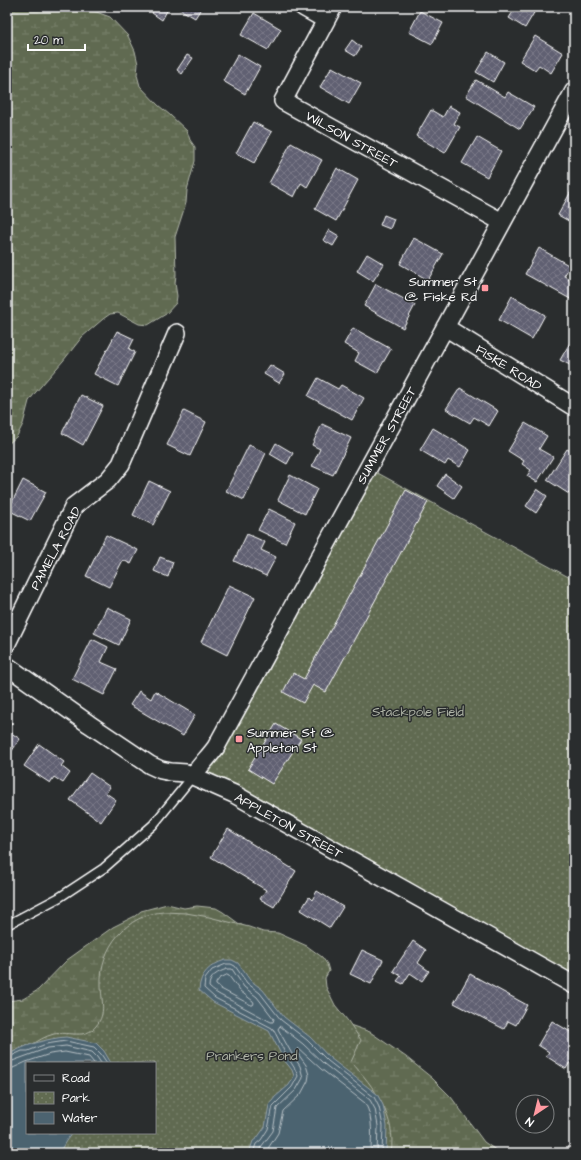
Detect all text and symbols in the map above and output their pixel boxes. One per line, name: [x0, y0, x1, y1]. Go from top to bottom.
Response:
scale bar: [28, 26, 85, 52]
text: 20 m: [34, 32, 63, 49]
street label: WILSON STREET: [302, 107, 402, 173]
place label: Summer St @ Fiske Rd: [405, 273, 478, 306]
marker: Summer St @ Fiske Rd: [480, 283, 490, 293]
street label: FISKE ROAD: [472, 340, 545, 396]
street label: SUMMER STREET: [353, 383, 421, 487]
street label: PAMELA ROAD: [26, 503, 86, 593]
park label: Stackpole Field: [372, 703, 464, 721]
place label: Summer St @ Appleton St: [247, 724, 334, 757]
marker: Summer St @ Appleton St: [234, 734, 244, 744]
street label: APPLETON STREET: [231, 789, 347, 864]
park label: Prankers Pond: [206, 1047, 298, 1065]
legend: [26, 1062, 156, 1134]
text: Road: [62, 1070, 90, 1087]
text: Park: [62, 1090, 90, 1107]
north arrow: [515, 1094, 555, 1134]
text: Water: [62, 1110, 98, 1127]
text: N: [522, 1114, 537, 1130]

